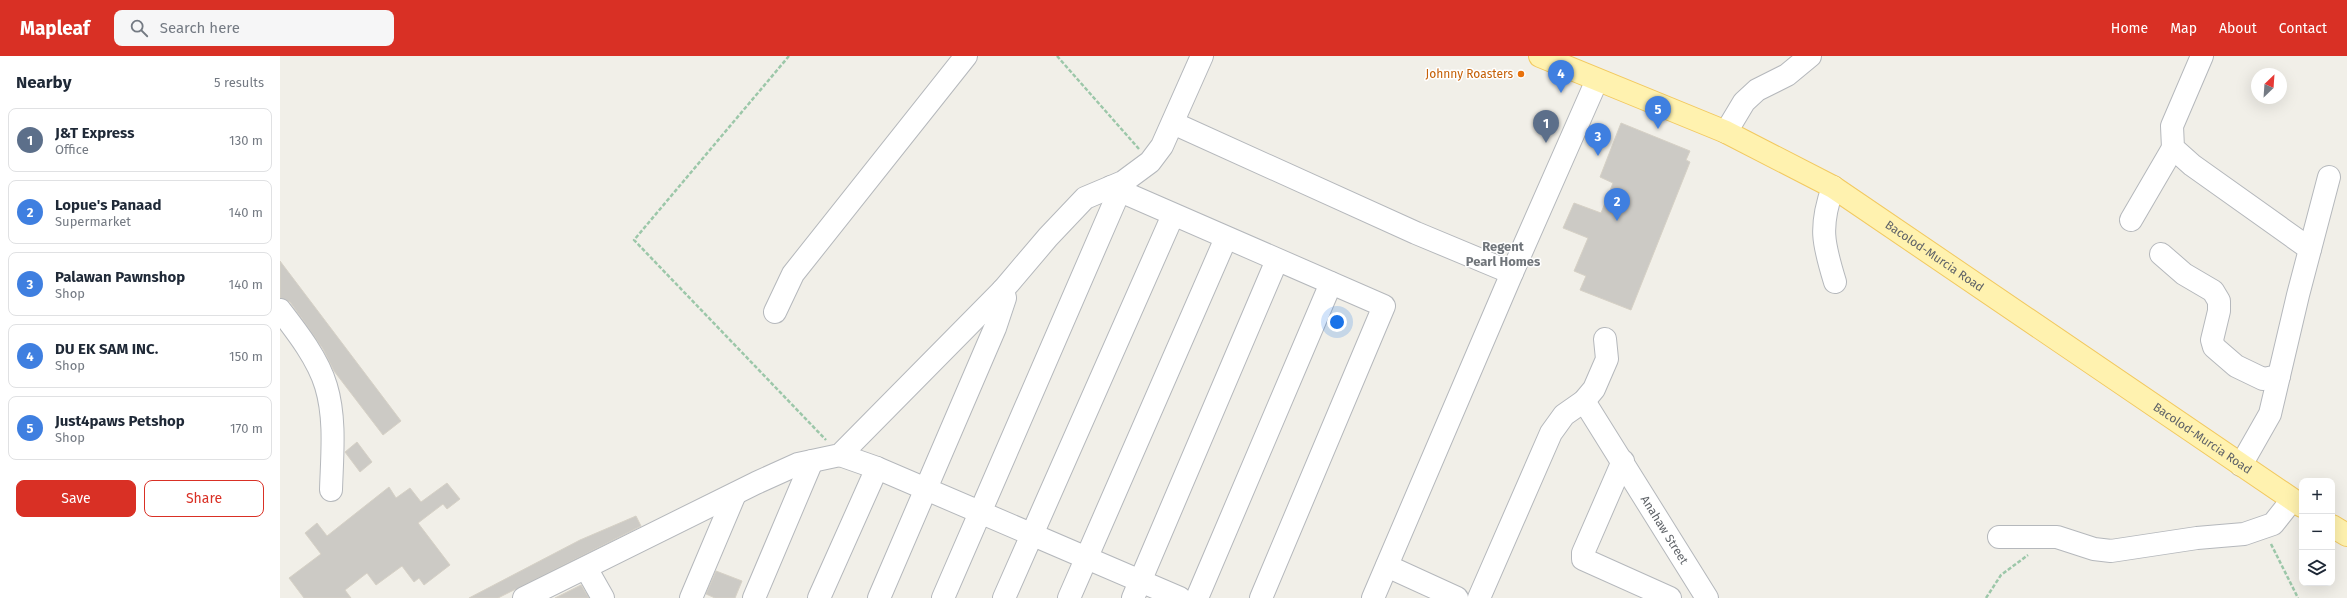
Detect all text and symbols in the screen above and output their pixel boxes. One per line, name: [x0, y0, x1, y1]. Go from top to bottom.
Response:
search box: [114, 10, 394, 46]
text: Mapleaf: [20, 17, 90, 40]
icon: search: [128, 17, 150, 39]
text: Search here: [160, 19, 240, 37]
text: Home: [2111, 20, 2148, 37]
text: Map: [2170, 20, 2197, 37]
text: About: [2219, 20, 2257, 37]
text: Contact: [2279, 20, 2327, 37]
pin: 4: [1548, 60, 1574, 93]
place label: Johnny Roasters: [1426, 67, 1513, 81]
north arrow: [2251, 68, 2287, 104]
marker: Johnny Roasters: [1516, 69, 1526, 79]
text: Nearby: [16, 72, 71, 93]
text: 5 results: [214, 75, 264, 90]
pin: 5: [1645, 96, 1671, 129]
pin: 1: [1533, 110, 1559, 143]
pin: 3: [1585, 123, 1611, 156]
text: J&T Express: [55, 124, 134, 142]
text: 1: [27, 133, 33, 148]
text: 130 m: [229, 133, 263, 148]
text: Office: [55, 142, 89, 157]
pin: 2: [1604, 188, 1630, 221]
text: Lopue's Panaad: [55, 196, 161, 214]
text: 2: [27, 205, 33, 220]
text: 140 m: [229, 205, 263, 220]
text: Supermarket: [55, 214, 131, 229]
street label: Bacolod-Murcia Road: [1883, 218, 1986, 294]
district label: Regent Pearl Homes: [1466, 239, 1541, 269]
text: Palawan Pawnshop: [55, 268, 185, 286]
text: 3: [27, 277, 33, 292]
text: 140 m: [229, 277, 263, 292]
text: Shop: [55, 286, 85, 301]
your location: [1327, 312, 1347, 332]
text: DU EK SAM INC.: [55, 340, 158, 358]
text: 4: [26, 349, 34, 364]
text: 150 m: [229, 349, 263, 364]
text: Shop: [55, 358, 85, 373]
street label: Bacolod-Murcia Road: [2151, 400, 2254, 477]
text: Just4paws Petshop: [55, 412, 185, 430]
text: 5: [27, 421, 33, 436]
text: 170 m: [230, 421, 263, 436]
text: Shop: [55, 430, 85, 445]
map controls: [2299, 478, 2335, 586]
button: +: [2299, 478, 2335, 514]
button: Save: [16, 480, 136, 517]
button: Share: [144, 480, 264, 517]
street label: Anahaw Street: [1638, 493, 1692, 567]
button: −: [2299, 514, 2335, 550]
button: layers: [2299, 550, 2335, 586]

